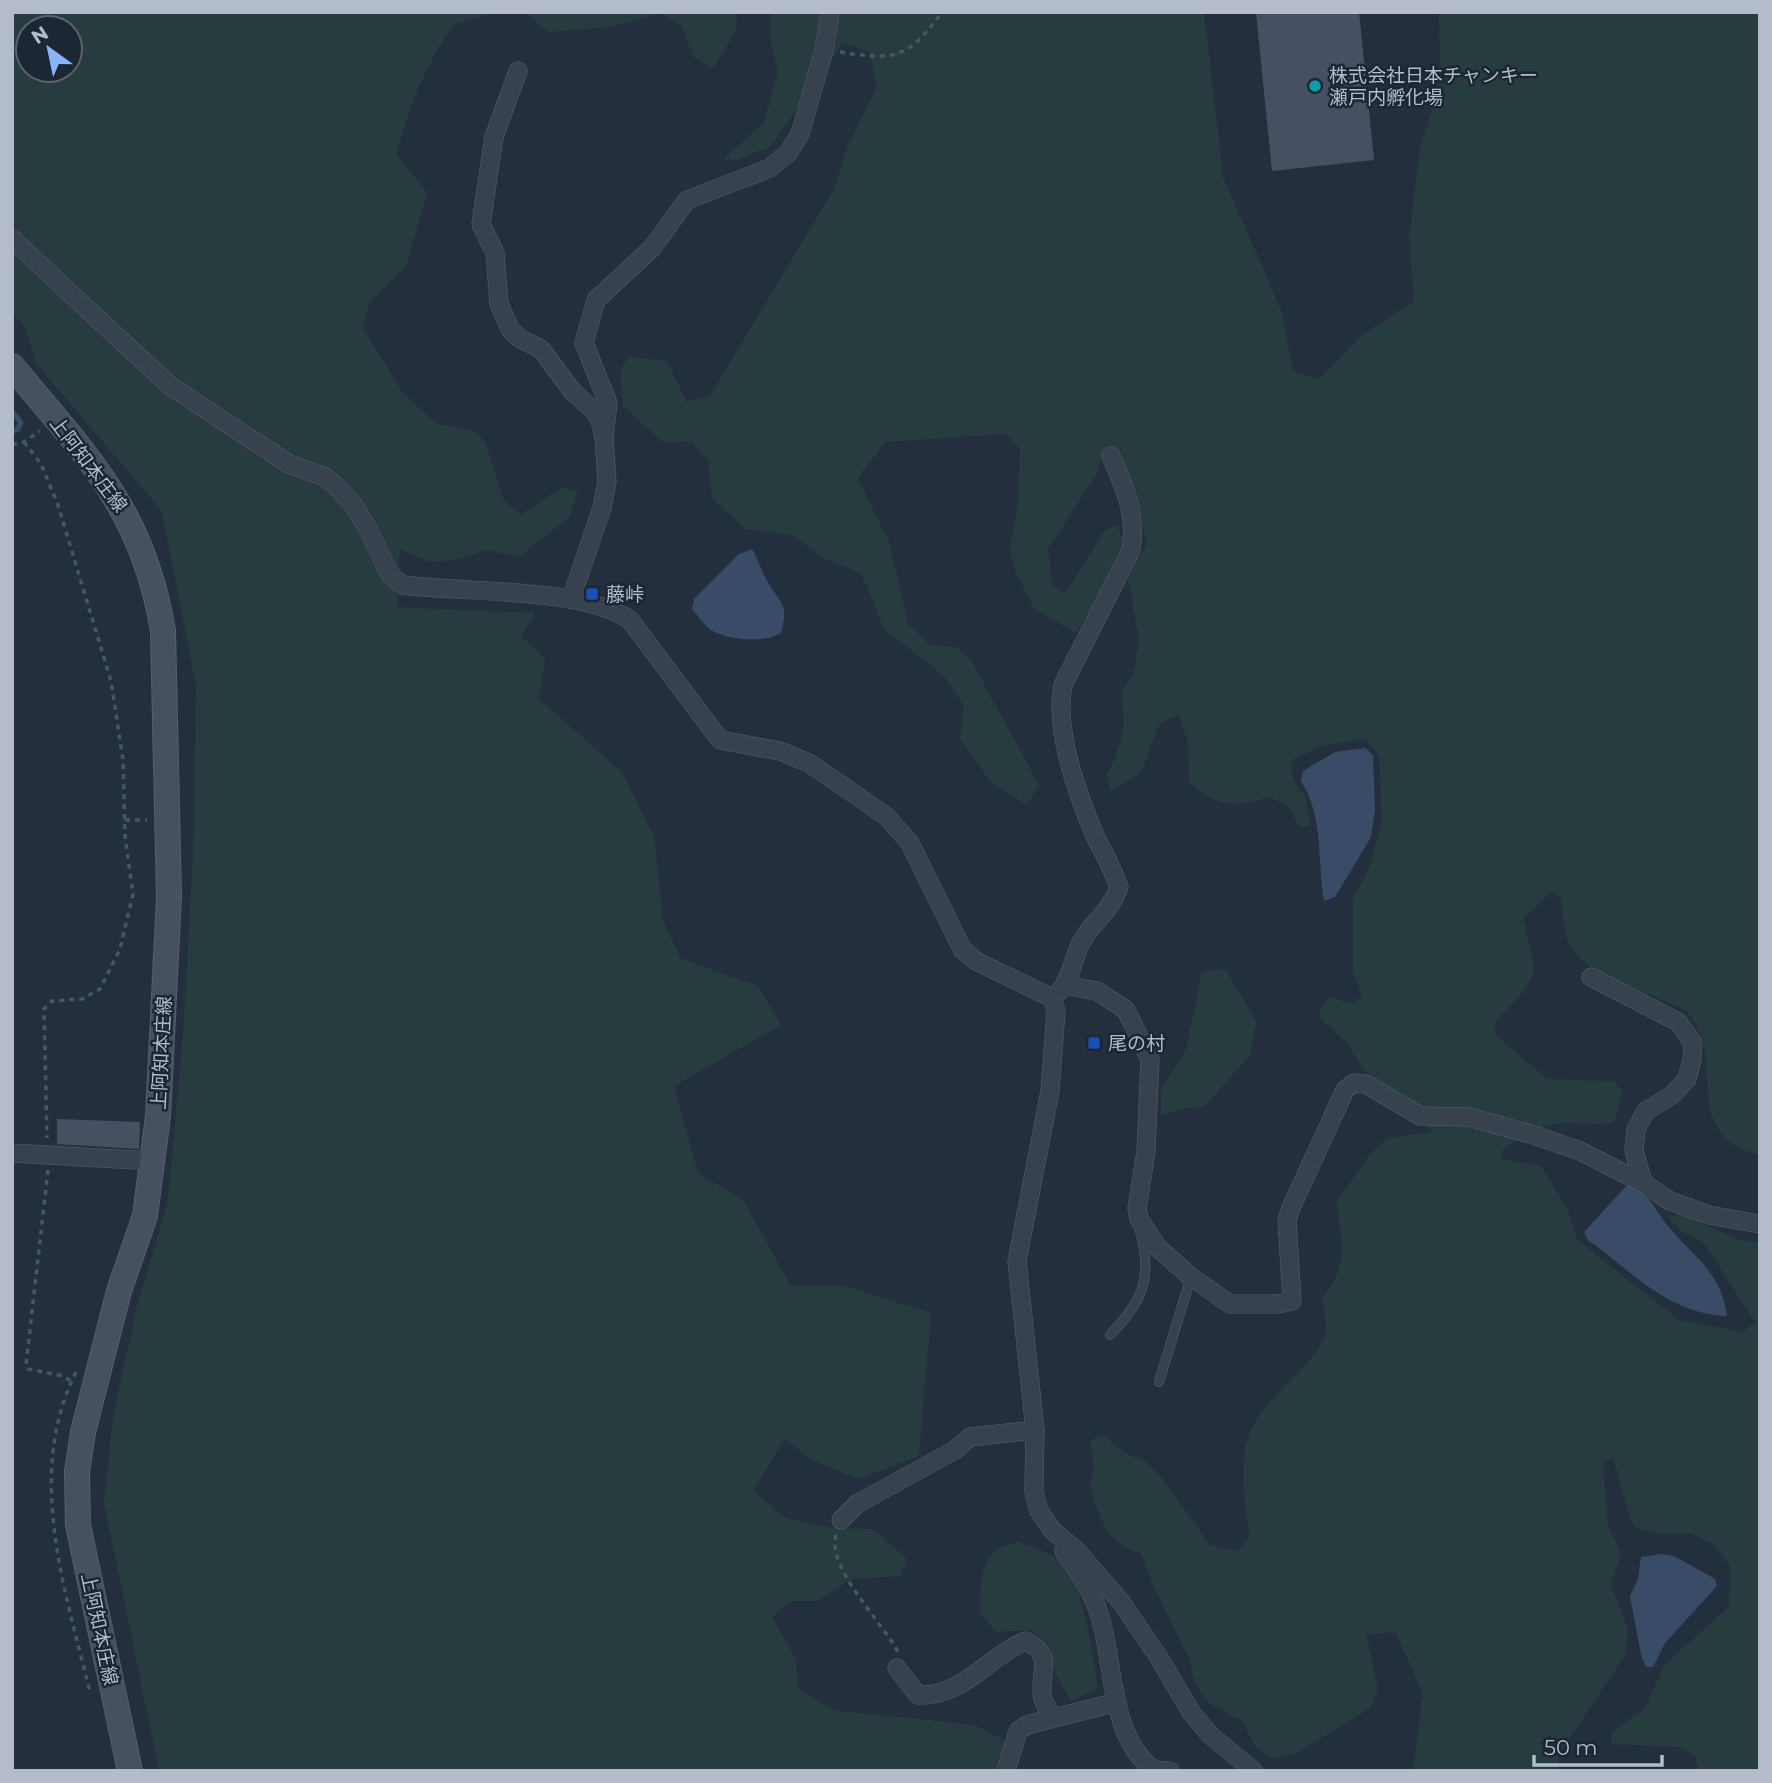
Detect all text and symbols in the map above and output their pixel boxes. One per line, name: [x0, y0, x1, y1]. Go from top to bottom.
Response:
north arrow: [14, 14, 84, 84]
text: N: [27, 21, 53, 49]
place label: 株式会社日本チャンキー 瀬戸内孵化場: [1329, 64, 1538, 109]
marker: 株式会社日本チャンキー 瀬戸内孵化場: [1307, 78, 1323, 94]
street label: 上阿知本庄線: [45, 412, 132, 517]
place label: 藤峠: [606, 583, 644, 606]
marker: 藤峠: [584, 586, 600, 602]
street label: 上阿知本庄線: [147, 995, 176, 1111]
place label: 尾の村: [1108, 1032, 1165, 1055]
marker: 尾の村: [1086, 1035, 1102, 1051]
street label: 上阿知本庄線: [76, 1571, 123, 1687]
scale bar: [1534, 1724, 1662, 1768]
text: 50 m: [1544, 1735, 1598, 1760]

